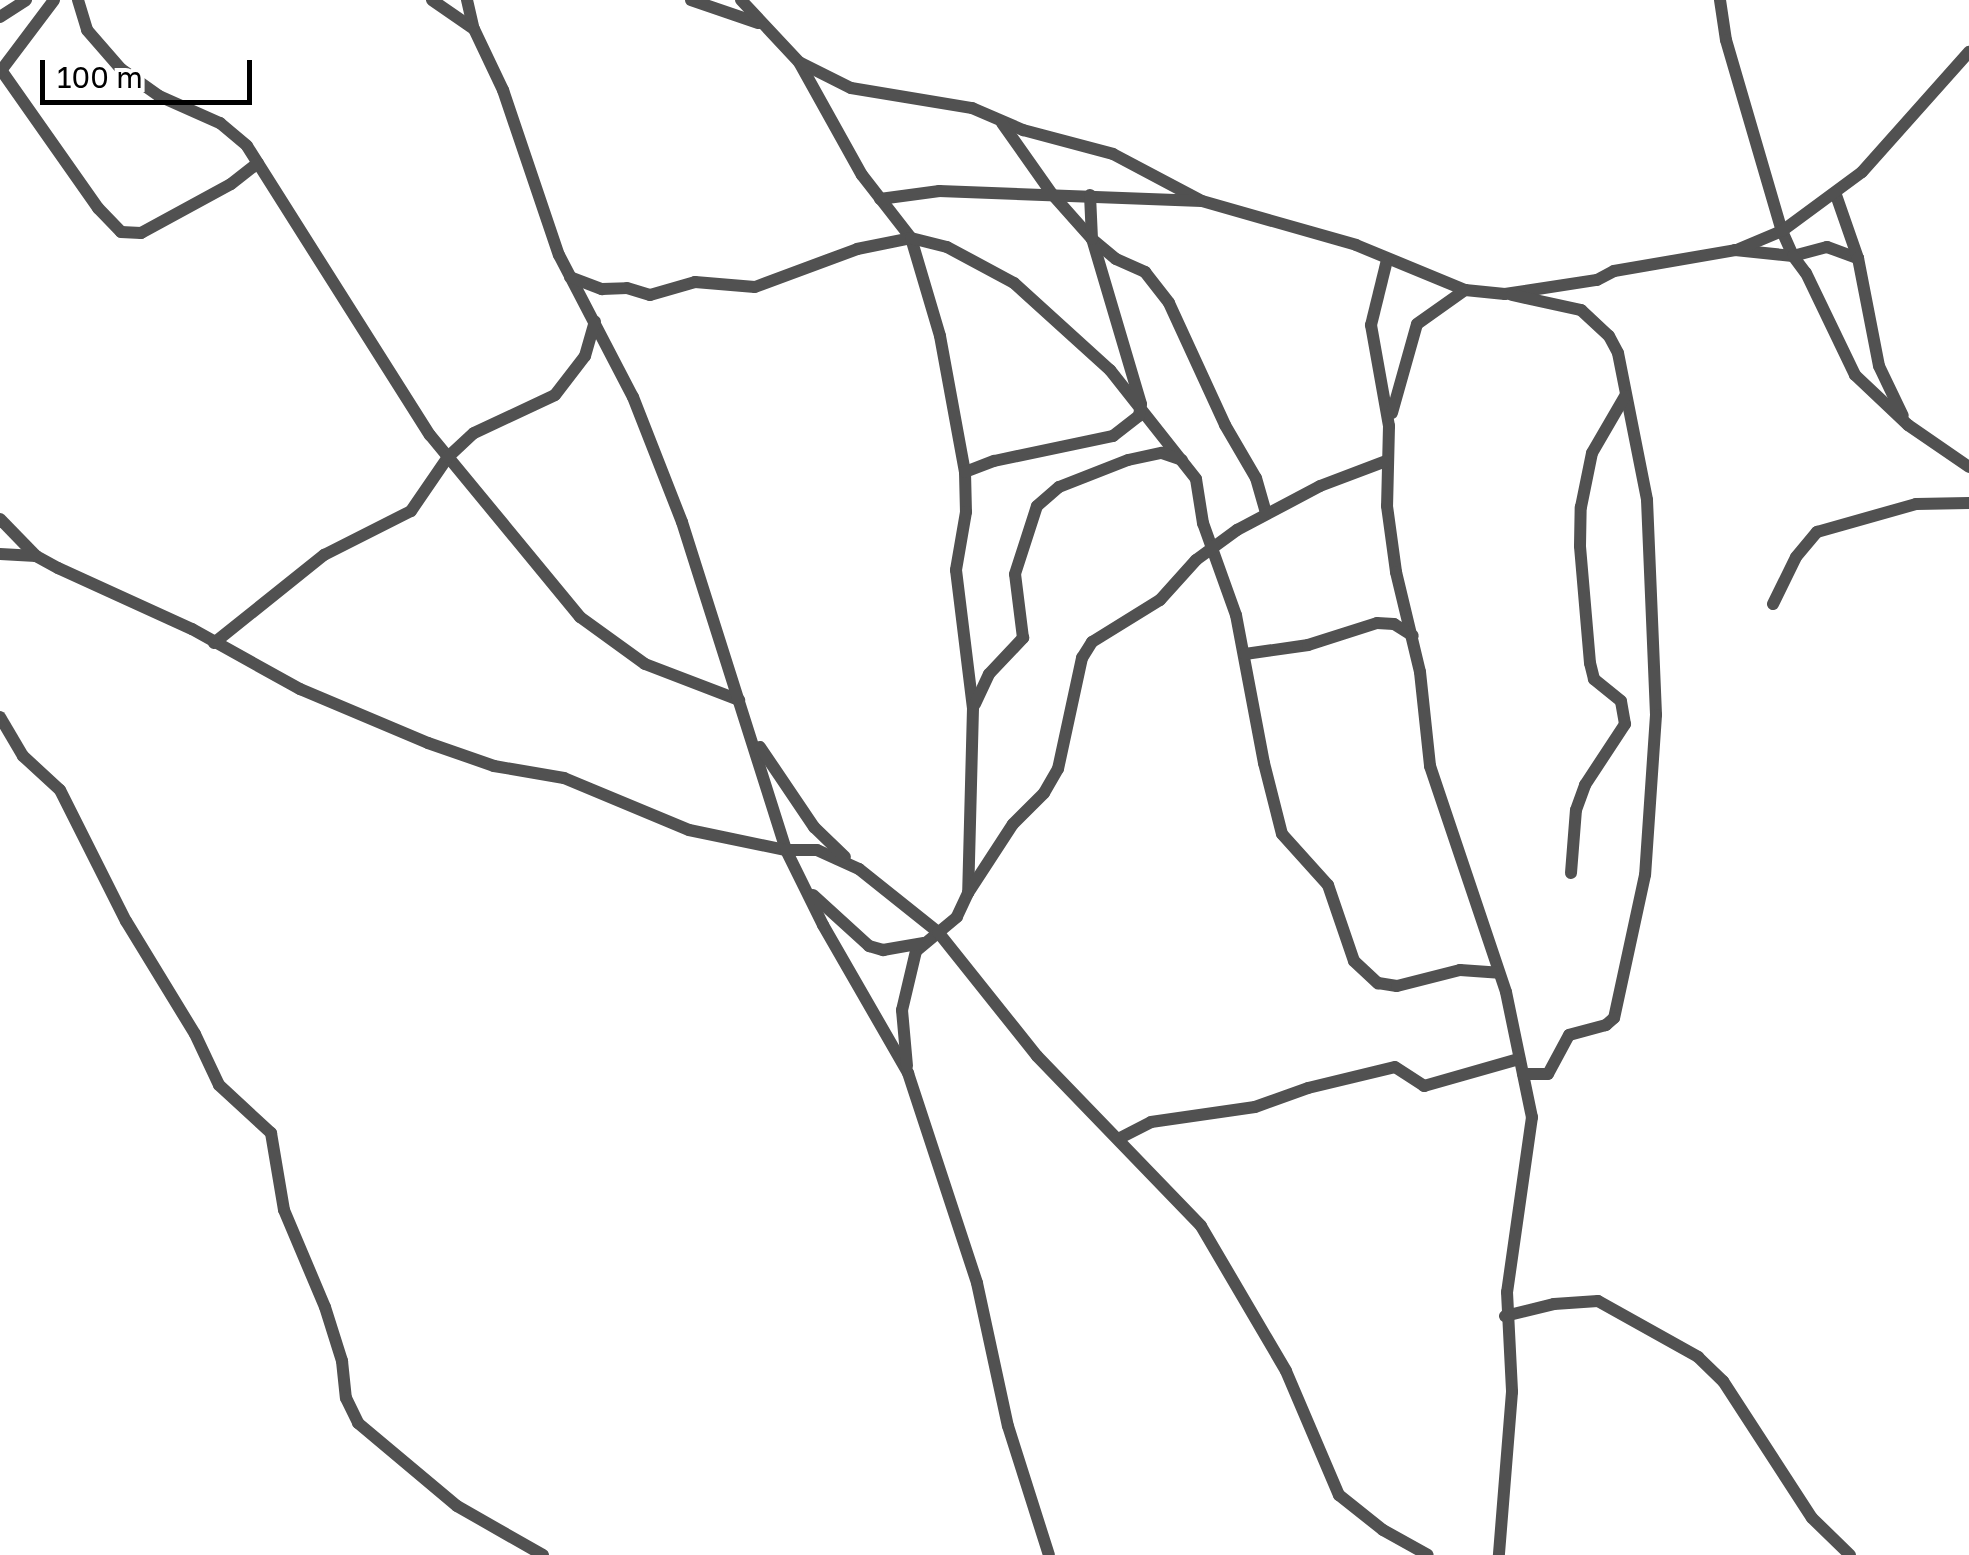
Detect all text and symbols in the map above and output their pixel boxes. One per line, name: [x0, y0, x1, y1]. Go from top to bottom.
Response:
scale bar: [45, 40, 258, 102]
text: 100 m: [57, 59, 143, 95]

